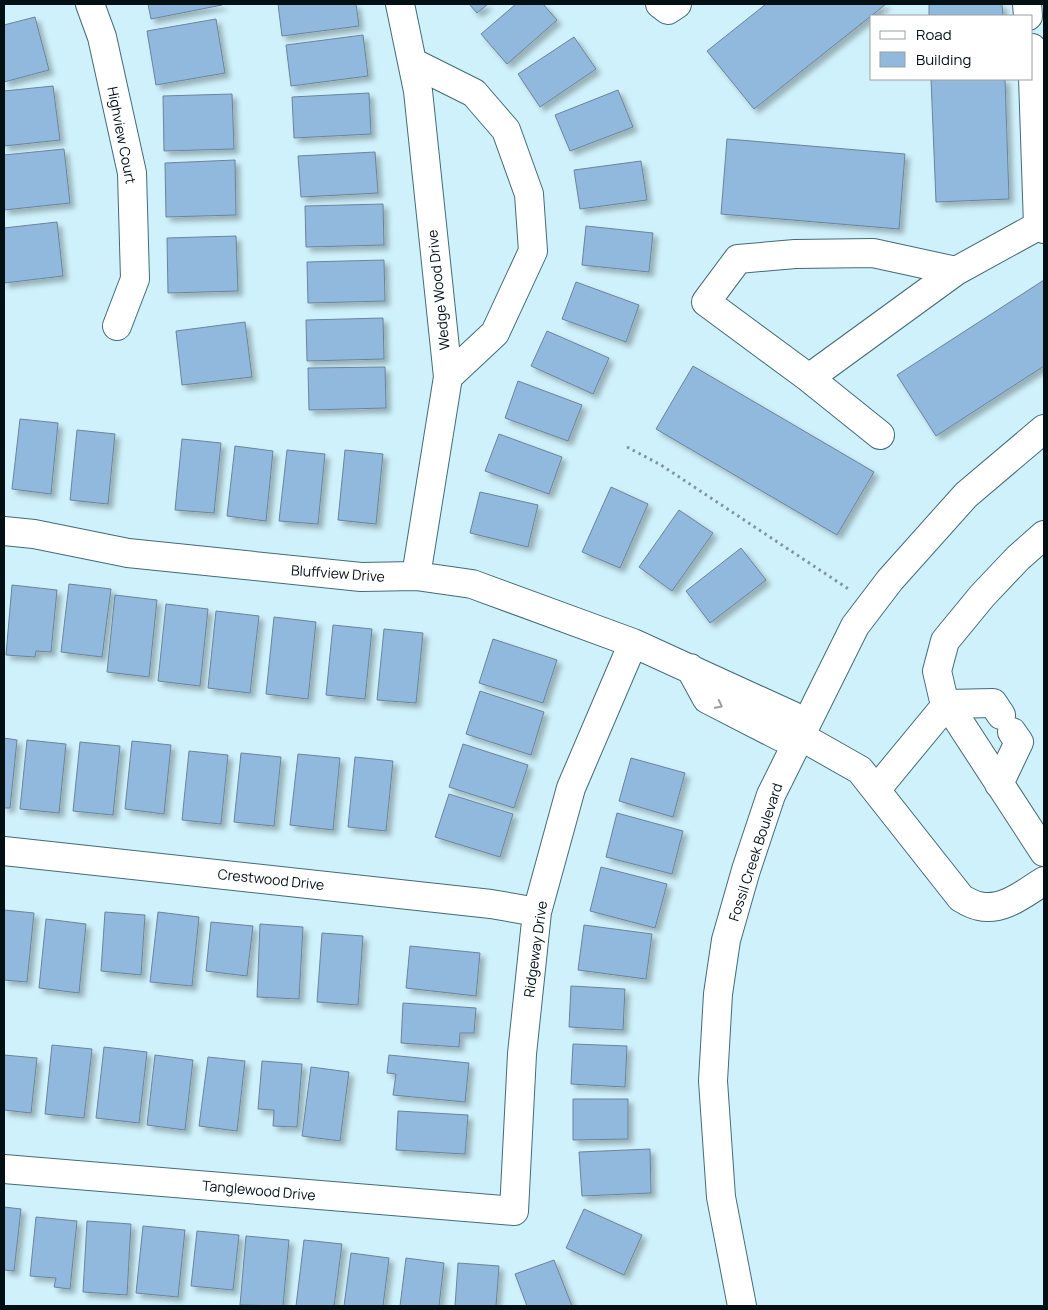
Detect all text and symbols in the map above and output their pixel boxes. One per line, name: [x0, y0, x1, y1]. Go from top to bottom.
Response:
legend: [870, 15, 1033, 80]
text: Road: [916, 24, 952, 45]
text: Building: [916, 49, 971, 70]
street label: Highview Court: [103, 85, 141, 186]
street label: Wedge Wood Drive: [422, 229, 454, 351]
street label: Bluffview Drive: [290, 560, 386, 586]
one-way arrow: [714, 699, 723, 709]
street label: Fossil Creek Boulevard: [724, 781, 786, 923]
street label: Crestwood Drive: [217, 864, 325, 894]
street label: Ridgeway Drive: [519, 900, 551, 998]
street label: Tanglewood Drive: [201, 1176, 317, 1204]

